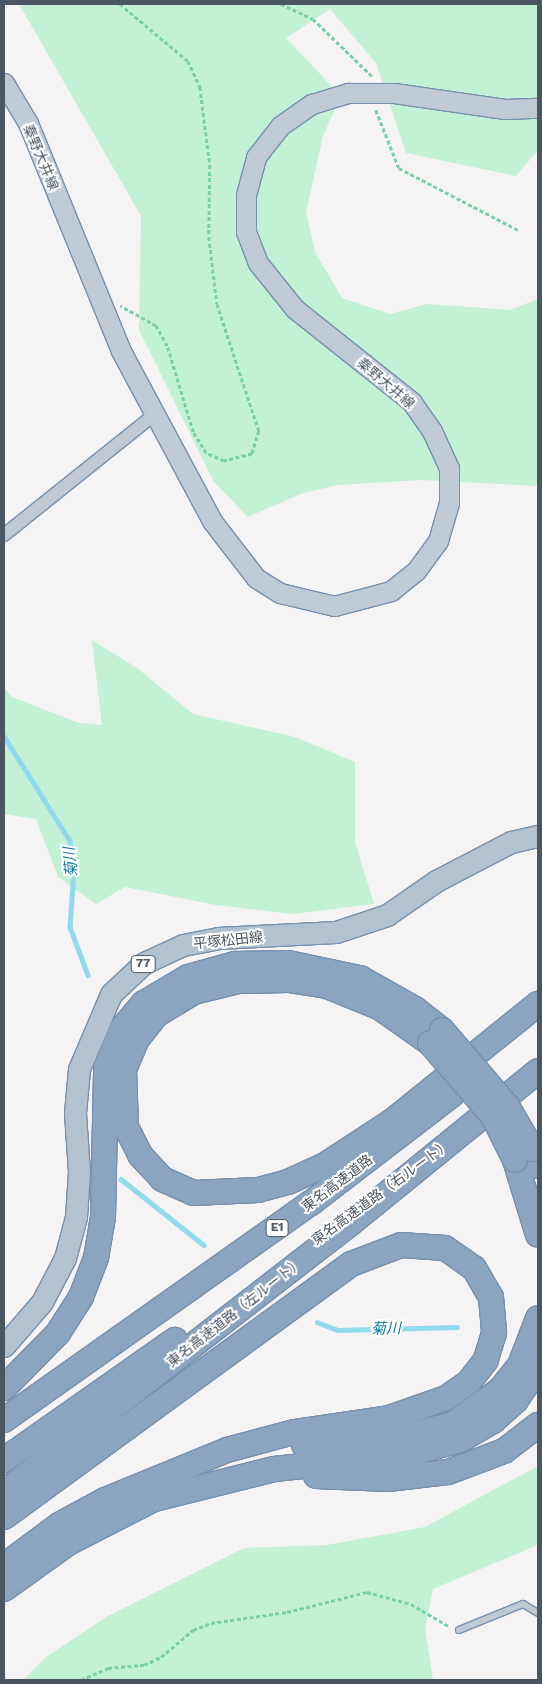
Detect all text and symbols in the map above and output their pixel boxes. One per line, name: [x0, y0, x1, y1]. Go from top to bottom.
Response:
street label: 秦野大井線: [20, 122, 62, 192]
street label: 秦野大井線: [354, 354, 418, 412]
water label: 菊川: [61, 846, 81, 878]
street label: 平塚松田線: [192, 928, 264, 952]
road number: 77: [130, 954, 156, 974]
street label: 東名高速道路（右ルート）: [308, 1136, 454, 1248]
street label: 東名高速道路: [298, 1151, 376, 1215]
road number: E1: [264, 1218, 290, 1238]
street label: 東名高速道路（左ルート）: [164, 1254, 306, 1370]
water label: 菊川: [371, 1320, 401, 1338]

